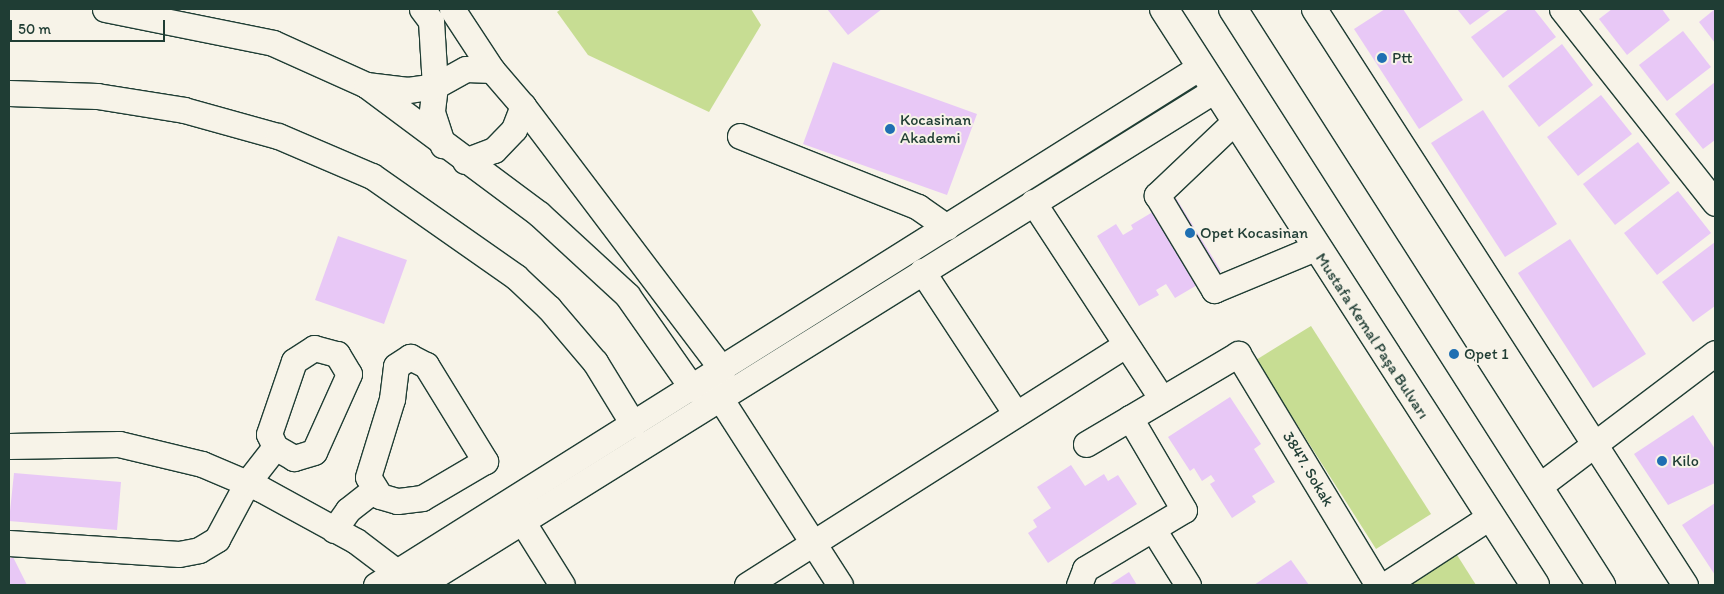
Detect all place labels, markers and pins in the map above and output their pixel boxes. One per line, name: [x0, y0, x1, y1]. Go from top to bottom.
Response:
place label: Ptt: [1392, 48, 1413, 68]
marker: Ptt: [1376, 52, 1388, 64]
place label: Kocasinan Akademi: [900, 110, 971, 148]
marker: Kocasinan Akademi: [884, 123, 896, 135]
place label: Opet Kocasinan: [1200, 223, 1309, 243]
marker: Opet Kocasinan: [1184, 227, 1196, 239]
place label: Opet 1: [1464, 344, 1509, 364]
marker: Opet 1: [1448, 348, 1460, 360]
place label: Kilo: [1672, 451, 1699, 471]
marker: Kilo: [1656, 455, 1668, 467]

